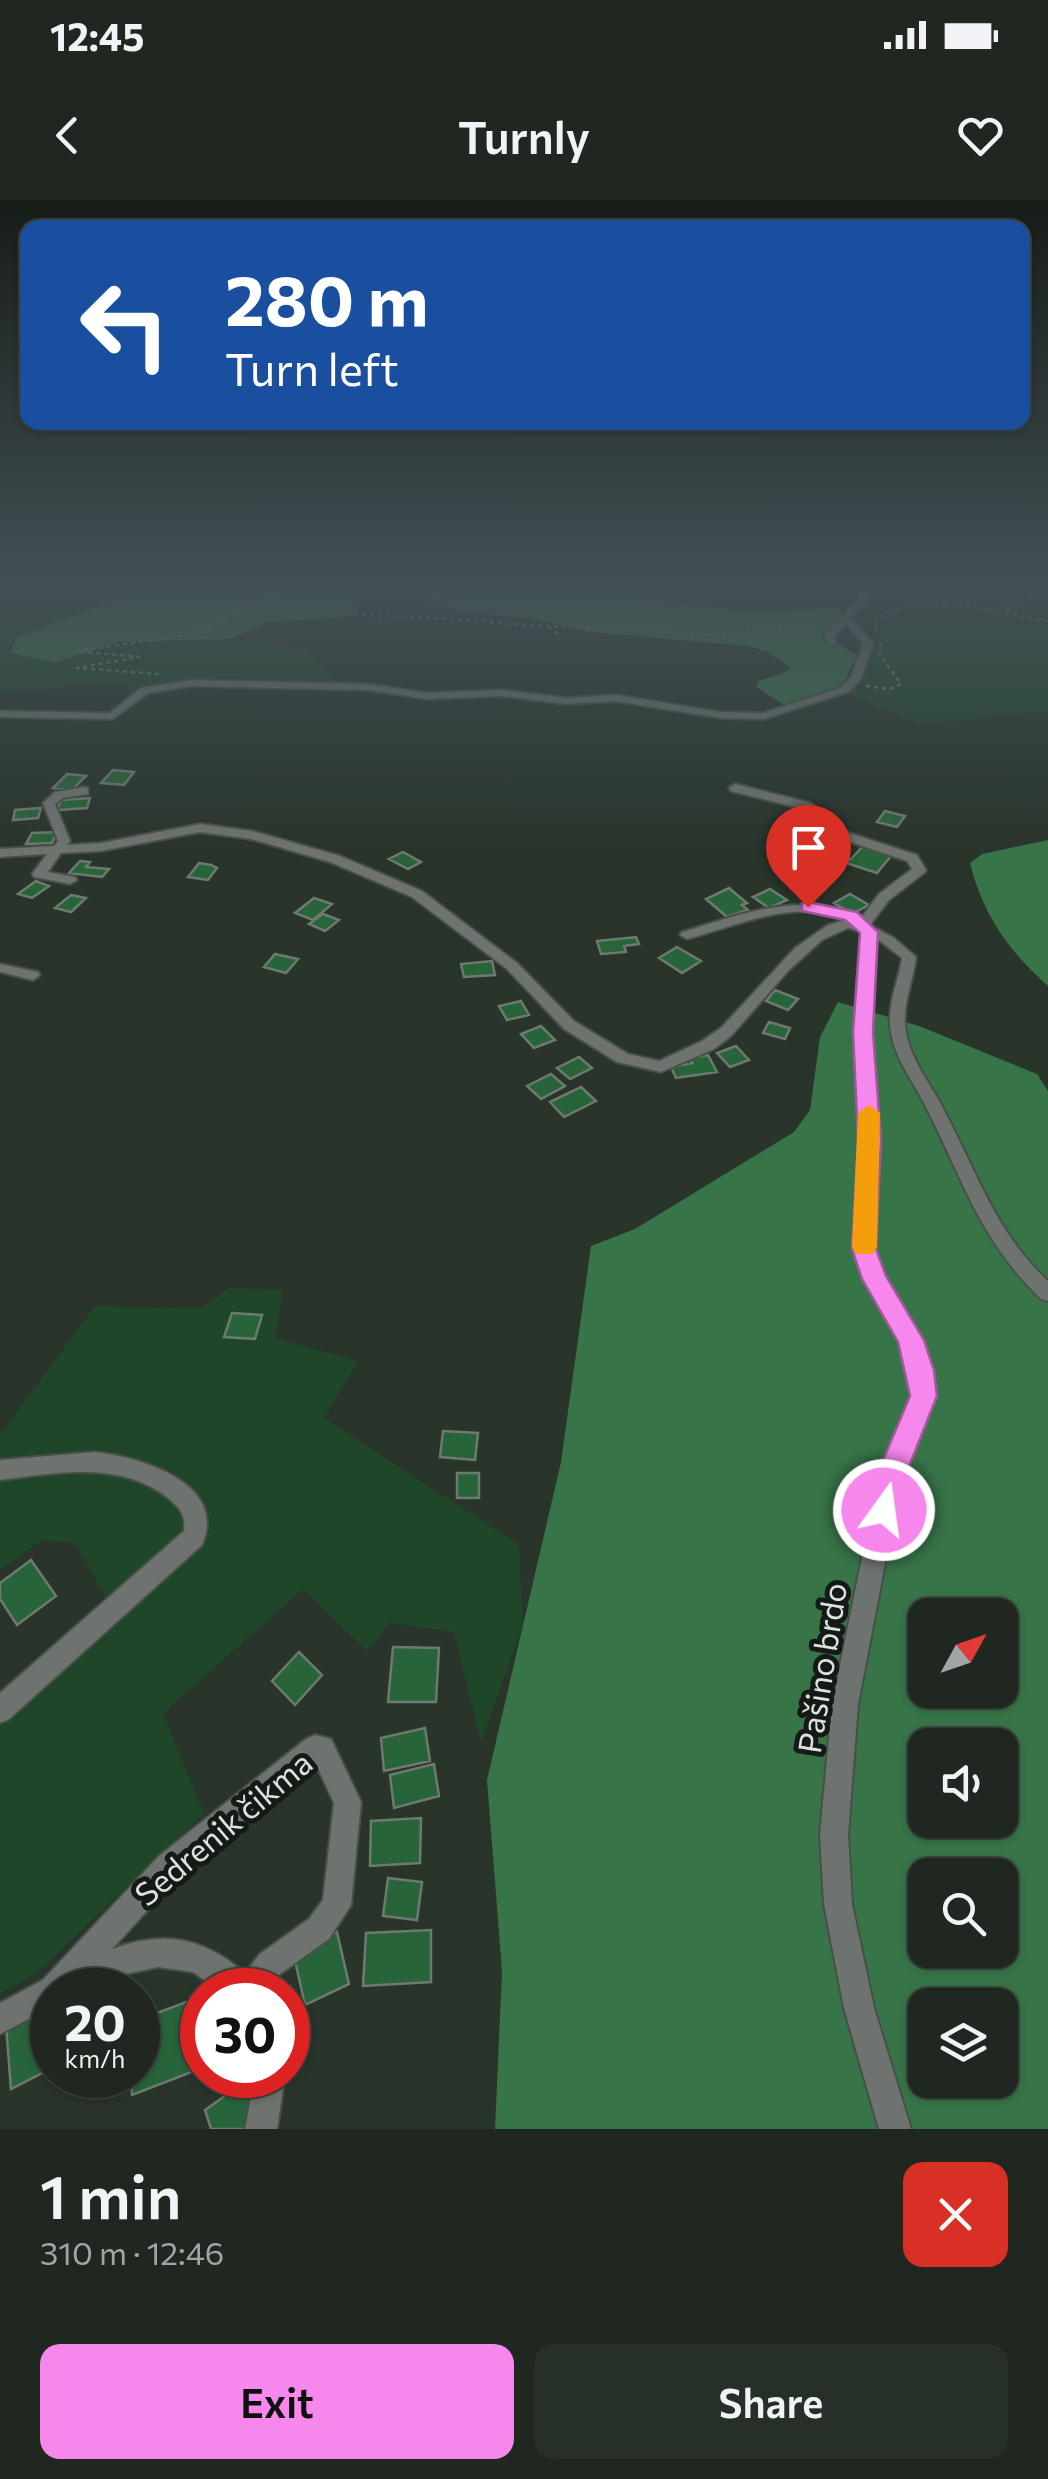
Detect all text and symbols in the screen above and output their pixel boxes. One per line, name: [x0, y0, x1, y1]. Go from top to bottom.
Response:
text: 12:45: [50, 12, 144, 59]
icon: back: [40, 108, 95, 163]
text: Turnly: [458, 108, 590, 163]
icon: heart: [953, 108, 1008, 163]
text: 280 m: [225, 255, 429, 340]
icon: left: [60, 260, 190, 390]
text: Turn left: [225, 340, 399, 395]
pin: [766, 805, 851, 908]
icon: arrive: [781, 820, 836, 875]
position arrow: [832, 1458, 936, 1562]
street label: Pašino brdo: [788, 1580, 854, 1756]
north arrow: [908, 1598, 1018, 1708]
map controls: [908, 1598, 1018, 2098]
button: sound: [908, 1728, 1018, 1838]
street label: Sedrenik čikma: [126, 1742, 320, 1913]
button: search: [908, 1858, 1018, 1968]
speed limit sign: 30: [180, 1968, 310, 2098]
button: layers: [908, 1988, 1018, 2098]
text: 20: [64, 1990, 126, 2051]
text: km/h: [65, 2043, 125, 2073]
text: 1 min: [40, 2158, 181, 2231]
button: close: [903, 2162, 1008, 2267]
text: 310 m · 12:46: [40, 2232, 224, 2272]
button: Exit: [40, 2344, 514, 2459]
button: Share: [534, 2344, 1008, 2459]

